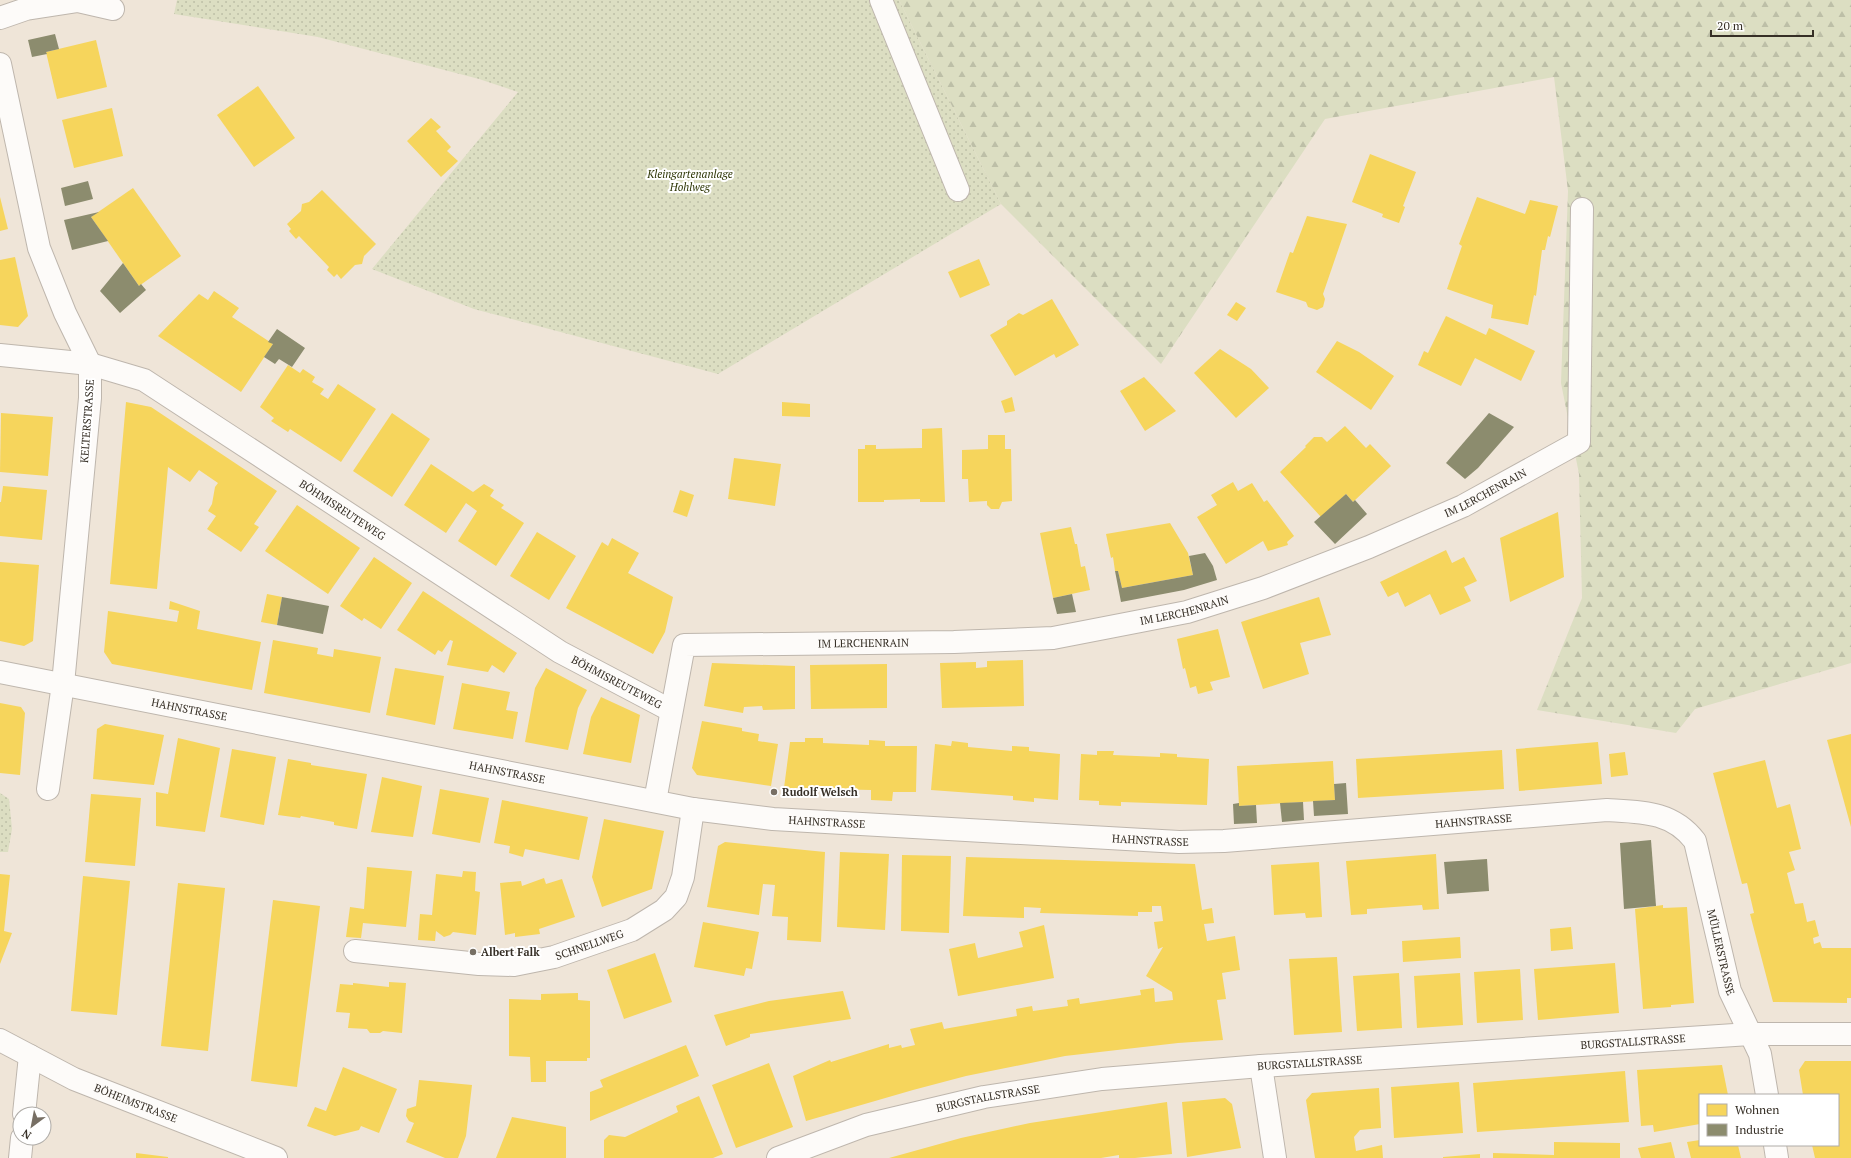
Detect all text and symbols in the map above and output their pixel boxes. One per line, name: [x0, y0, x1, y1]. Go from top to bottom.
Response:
scale bar: [1711, 12, 1813, 38]
text: 20 m: [1717, 18, 1744, 33]
park label: Kleingartenanlage Hohlweg: [646, 167, 733, 194]
street label: KELTERSTRASSE: [77, 379, 97, 463]
street label: IM LERCHENRAIN: [1442, 465, 1529, 520]
street label: BÖHMISREUTEWEG: [297, 476, 389, 543]
street label: IM LERCHENRAIN: [1139, 592, 1230, 628]
street label: IM LERCHENRAIN: [818, 636, 909, 651]
street label: BÖHMISREUTEWEG: [569, 652, 665, 712]
street label: HAHNSTRASSE: [150, 695, 229, 724]
street label: HAHNSTRASSE: [468, 758, 546, 787]
place label: Rudolf Welsch: [782, 785, 858, 799]
marker: Rudolf Welsch: [769, 787, 779, 797]
street label: HAHNSTRASSE: [1435, 811, 1512, 831]
street label: HAHNSTRASSE: [788, 813, 866, 831]
street label: HAHNSTRASSE: [1111, 831, 1189, 849]
street label: MÜLLERSTRASSE: [1704, 908, 1738, 998]
street label: SCHNELLWEG: [554, 926, 626, 963]
place label: Albert Falk: [481, 945, 540, 959]
marker: Albert Falk: [468, 947, 478, 957]
street label: BURGSTALLSTRASSE: [1580, 1031, 1686, 1052]
street label: BURGSTALLSTRASSE: [1257, 1052, 1363, 1073]
street label: BÖHEIMSTRASSE: [92, 1081, 179, 1126]
street label: BURGSTALLSTRASSE: [935, 1082, 1041, 1115]
legend: [1699, 1094, 1839, 1146]
text: Wohnen: [1735, 1102, 1779, 1117]
north arrow: [12, 1106, 52, 1146]
text: Industrie: [1735, 1122, 1784, 1137]
text: N: [19, 1126, 34, 1143]

